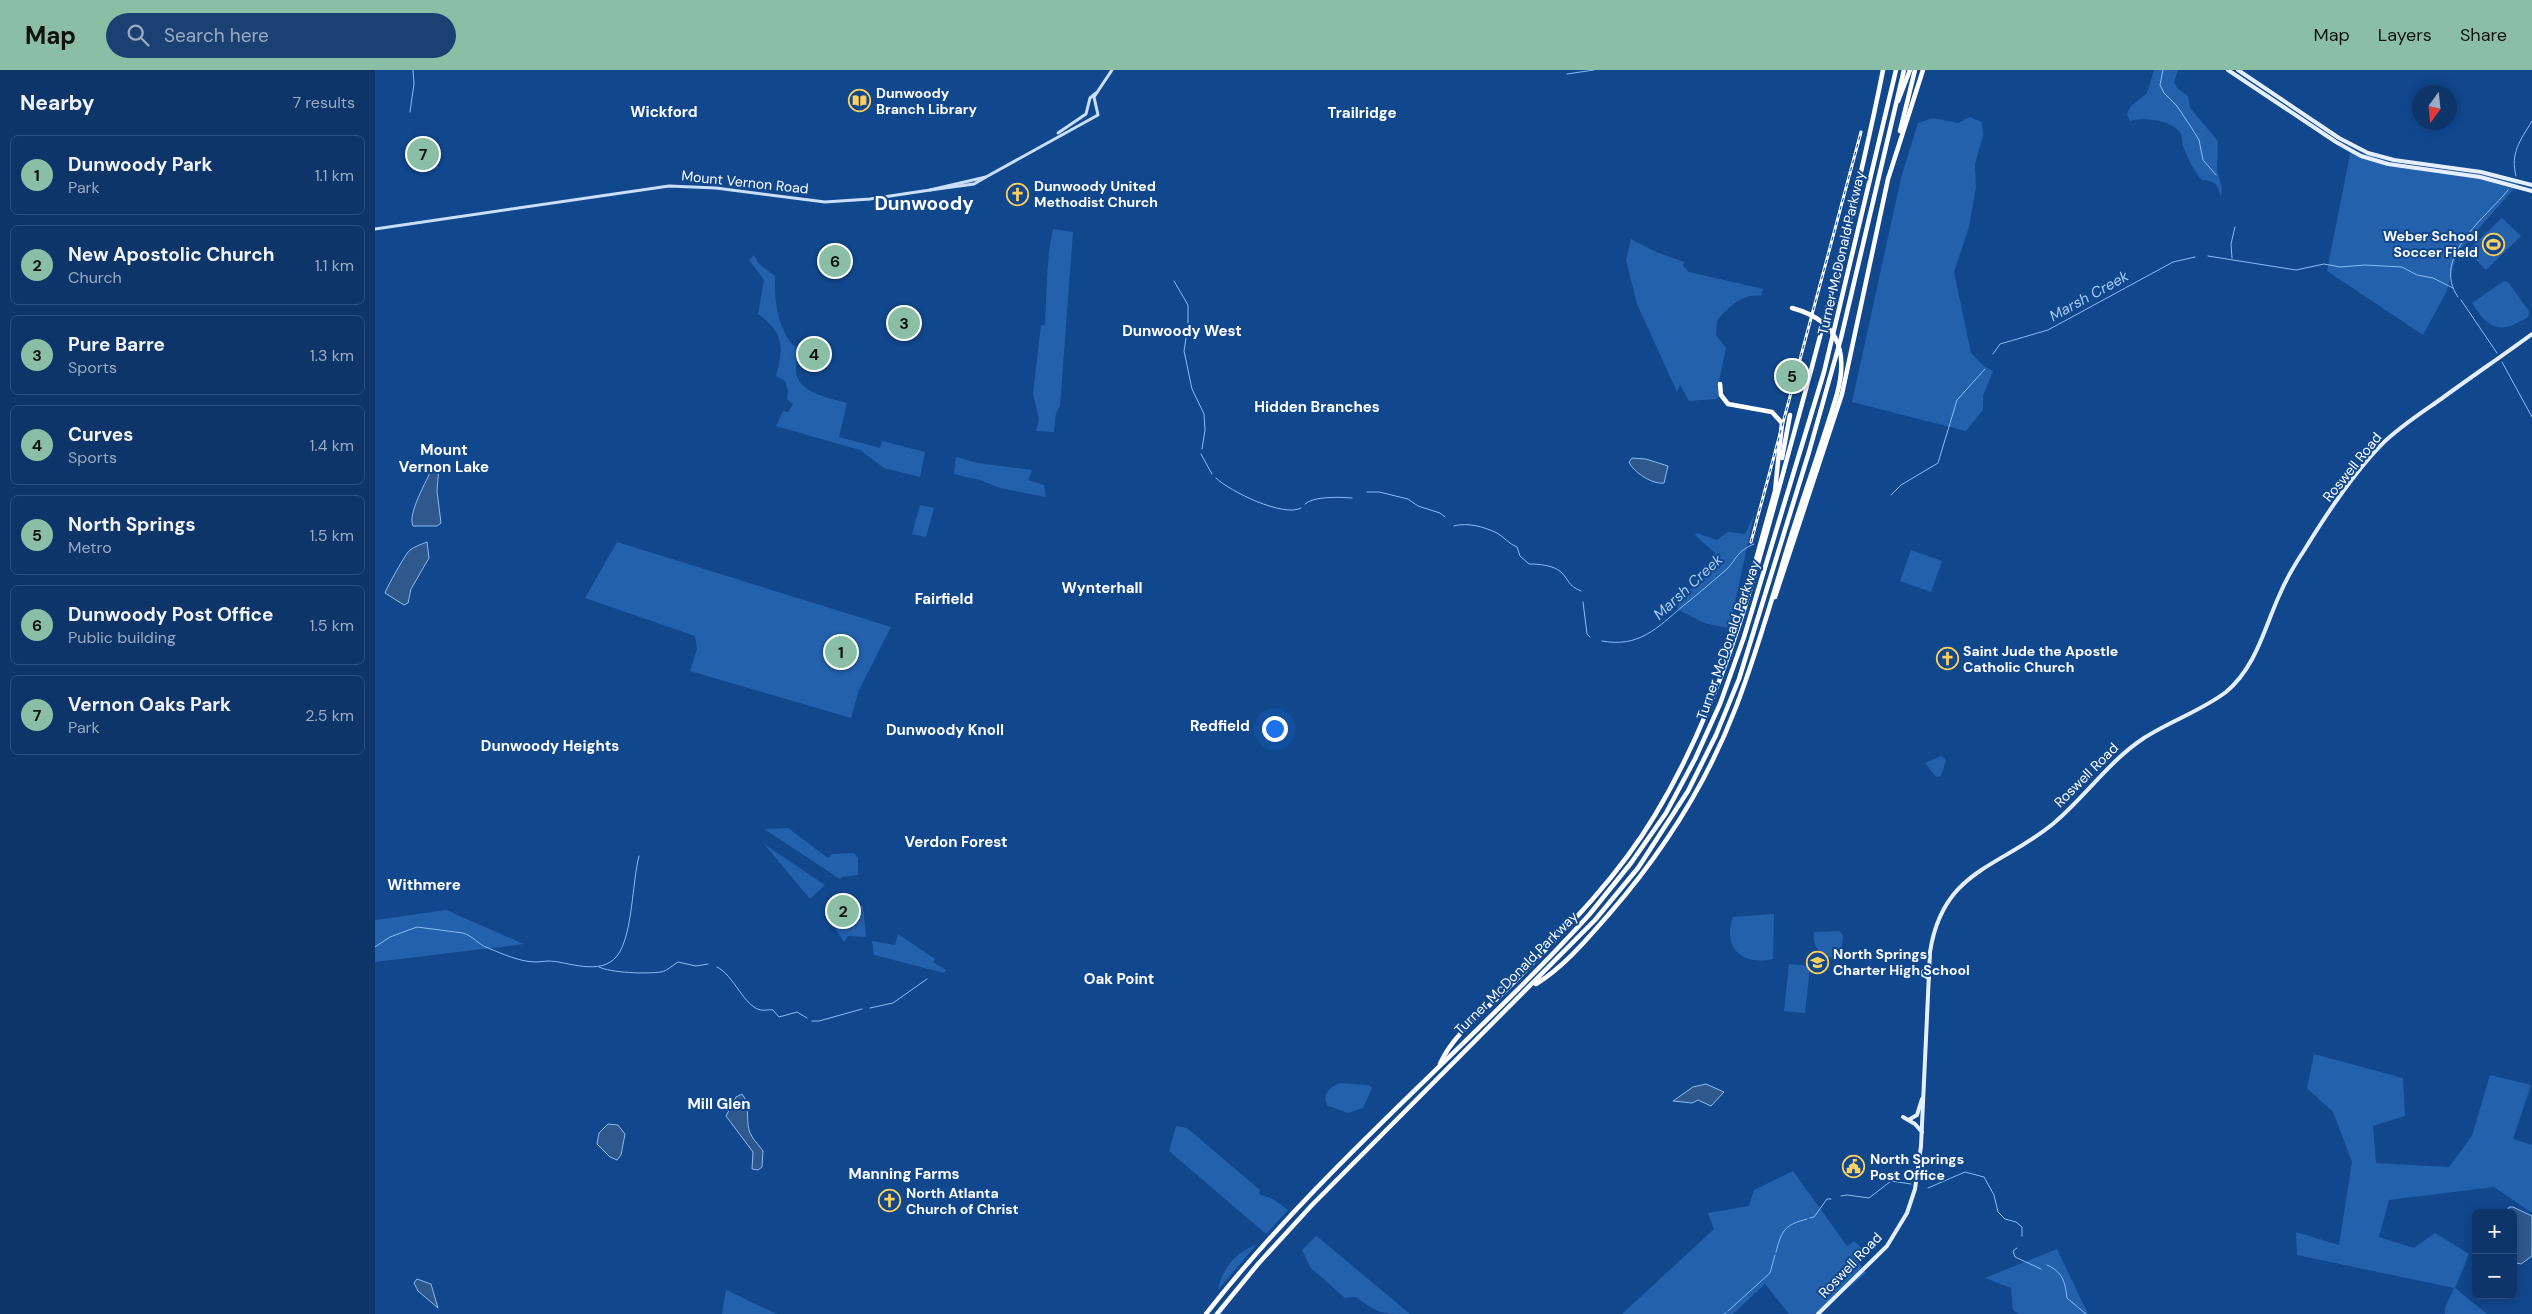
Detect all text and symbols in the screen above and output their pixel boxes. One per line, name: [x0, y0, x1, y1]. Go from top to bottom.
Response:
search box: [106, 13, 456, 58]
text: Map: [25, 20, 76, 51]
icon: search: [124, 21, 152, 49]
text: Search here: [164, 23, 269, 48]
text: Map: [2314, 23, 2350, 47]
text: Layers: [2378, 23, 2432, 47]
text: Share: [2460, 23, 2507, 47]
place label: Dunwoody Branch Library: [876, 84, 977, 118]
north arrow: [2412, 85, 2457, 130]
text: Nearby: [20, 89, 94, 117]
library icon: Dunwoody Branch Library: [848, 89, 872, 113]
text: 7 results: [292, 92, 355, 113]
district label: Wickford: [630, 102, 698, 122]
district label: Trailridge: [1327, 103, 1397, 123]
pin: 7: [407, 135, 439, 173]
text: Dunwoody Park: [68, 152, 213, 177]
text: 1: [34, 165, 40, 186]
text: 1.1 km: [315, 165, 354, 186]
street label: Mount Vernon Road: [681, 166, 809, 198]
street label: Turner McDonald Parkway: [1813, 169, 1869, 337]
text: Park: [68, 177, 100, 198]
place label: Dunwoody United Methodist Church: [1034, 177, 1158, 211]
church icon: Dunwoody United Methodist Church: [1006, 182, 1030, 206]
district label: Dunwoody: [874, 191, 974, 216]
place label: Weber School Soccer Field: [2383, 227, 2478, 261]
sports icon: Weber School Soccer Field: [2482, 232, 2506, 256]
text: New Apostolic Church: [68, 242, 275, 267]
pin: 6: [819, 242, 851, 280]
text: 2: [32, 255, 42, 276]
text: 1.1 km: [315, 255, 354, 276]
water label: Marsh Creek: [2046, 266, 2133, 326]
text: Church: [68, 267, 122, 288]
pin: 3: [888, 304, 920, 342]
district label: Dunwoody West: [1122, 321, 1242, 341]
text: Pure Barre: [68, 332, 165, 357]
pin: 4: [798, 335, 830, 373]
text: 3: [32, 345, 42, 366]
text: 1.3 km: [310, 345, 354, 366]
text: Sports: [68, 357, 117, 378]
pin: 5: [1776, 357, 1808, 395]
district label: Hidden Branches: [1254, 397, 1380, 417]
text: Curves: [68, 422, 133, 447]
street label: Roswell Road: [2319, 429, 2385, 505]
text: 4: [32, 435, 42, 456]
text: 1.4 km: [310, 435, 354, 456]
district label: Mount Vernon Lake: [399, 440, 489, 477]
text: Sports: [68, 447, 117, 468]
text: North Springs: [68, 512, 196, 537]
text: 5: [32, 525, 42, 546]
text: 1.5 km: [310, 525, 354, 546]
text: Metro: [68, 537, 112, 558]
water label: Marsh Creek: [1649, 550, 1727, 624]
street label: Turner McDonald Parkway: [1692, 558, 1764, 722]
district label: Wynterhall: [1061, 578, 1143, 598]
district label: Fairfield: [915, 589, 973, 609]
text: Dunwoody Post Office: [68, 602, 273, 627]
text: 6: [32, 615, 42, 636]
text: 1.5 km: [310, 615, 354, 636]
text: Public building: [68, 627, 176, 648]
pin: 1: [825, 633, 857, 671]
place label: Saint Jude the Apostle Catholic Church: [1963, 642, 2118, 676]
church icon: Saint Jude the Apostle Catholic Church: [1935, 647, 1959, 671]
text: Vernon Oaks Park: [68, 692, 231, 717]
text: 7: [33, 705, 41, 726]
text: 2.5 km: [305, 705, 354, 726]
district label: Redfield: [1190, 716, 1250, 736]
your location: [1262, 716, 1288, 742]
text: Park: [68, 717, 100, 738]
district label: Dunwoody Knoll: [886, 720, 1004, 740]
district label: Dunwoody Heights: [481, 736, 619, 756]
street label: Roswell Road: [2050, 739, 2122, 811]
district label: Verdon Forest: [905, 832, 1007, 852]
district label: Withmere: [387, 875, 461, 895]
pin: 2: [827, 892, 859, 930]
street label: Turner McDonald Parkway: [1450, 907, 1582, 1039]
place label: North Springs Charter High School: [1833, 945, 1970, 979]
school or university icon: North Springs Charter High School: [1805, 950, 1829, 974]
district label: Oak Point: [1084, 969, 1154, 989]
district label: Mill Glen: [688, 1094, 750, 1114]
place label: North Springs Post Office: [1870, 1150, 1964, 1184]
public building icon: North Springs Post Office: [1842, 1155, 1866, 1179]
district label: Manning Farms: [848, 1164, 960, 1184]
place label: North Atlanta Church of Christ: [906, 1184, 1019, 1218]
church icon: North Atlanta Church of Christ: [878, 1189, 902, 1213]
map controls: [2472, 1209, 2517, 1299]
button: +: [2472, 1209, 2517, 1254]
street label: Roswell Road: [1814, 1229, 1886, 1301]
button: −: [2472, 1254, 2517, 1299]

